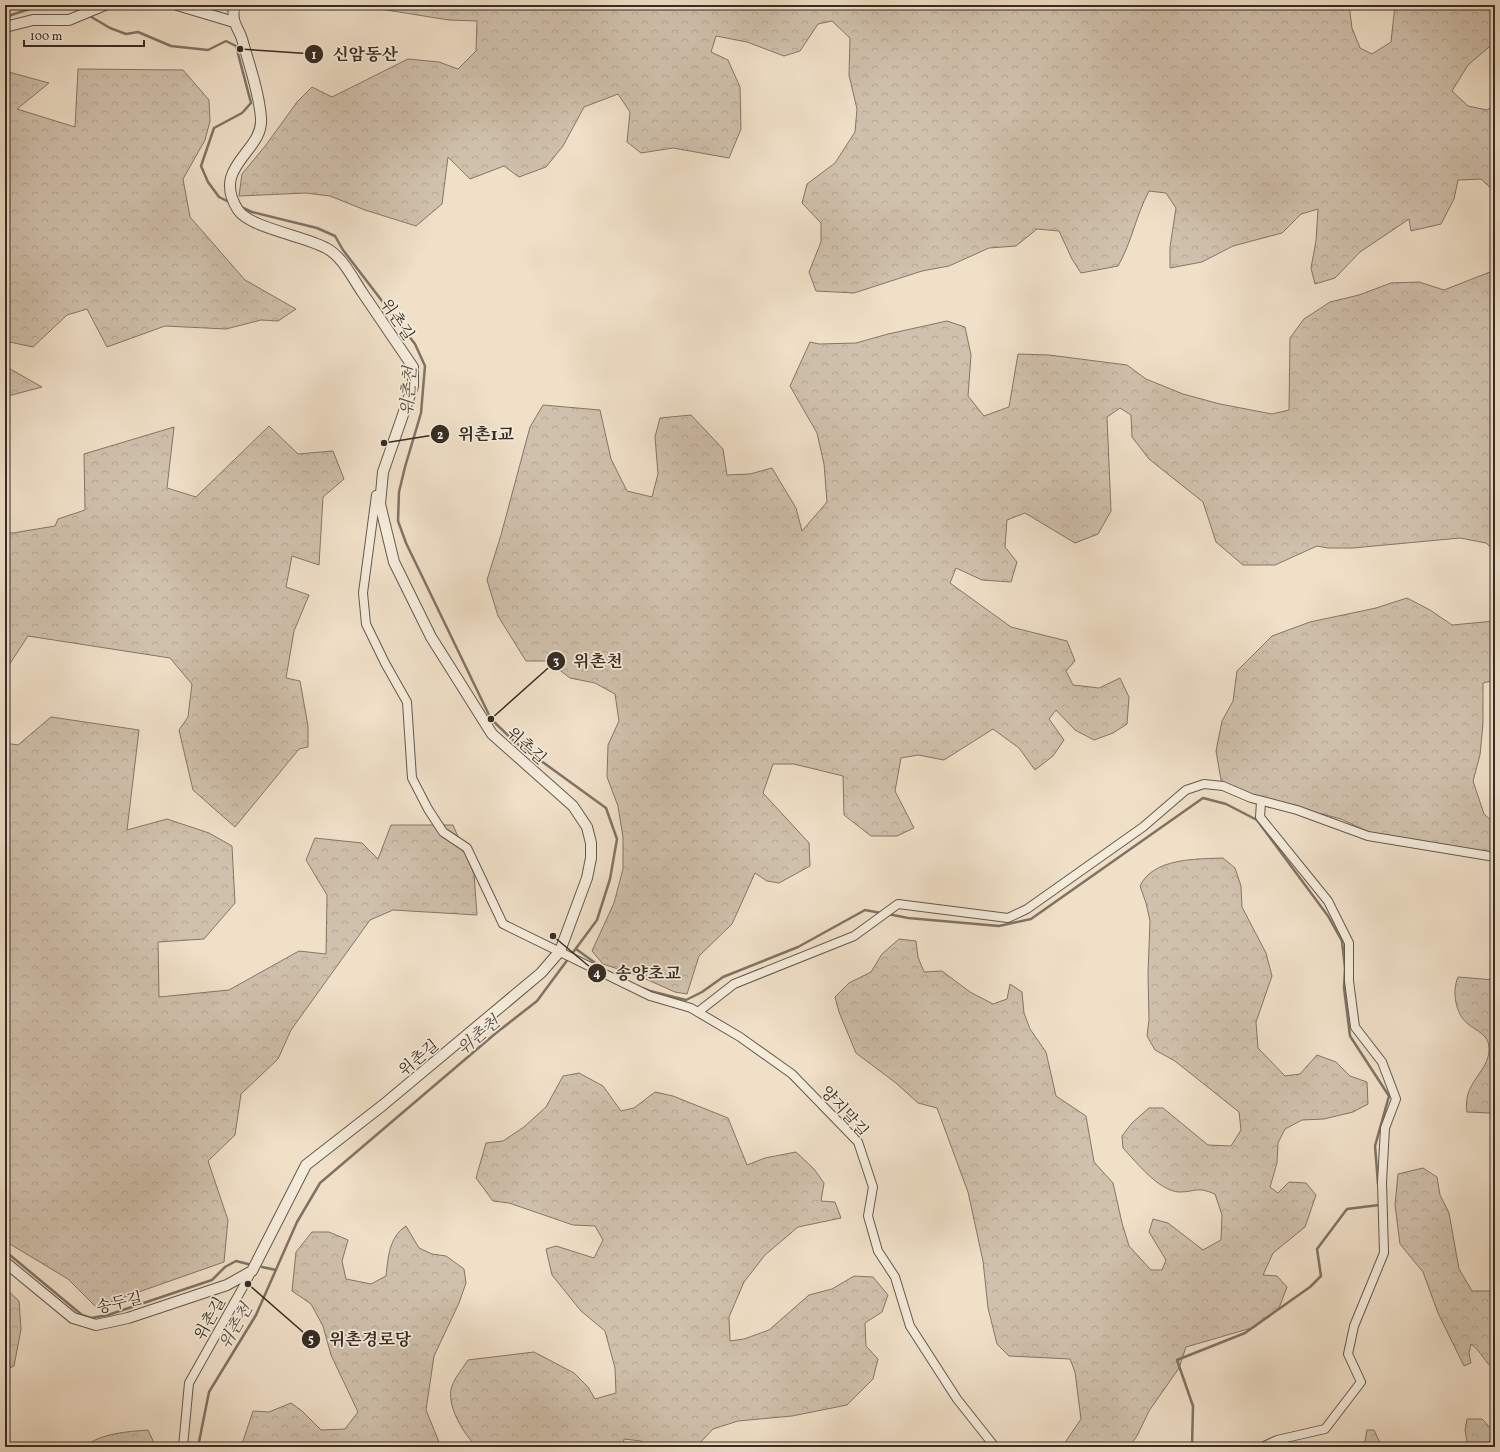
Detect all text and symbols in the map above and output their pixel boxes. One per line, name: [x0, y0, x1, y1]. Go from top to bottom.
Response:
scale bar: [24, 22, 144, 48]
text: 100 m: [30, 29, 63, 45]
callout: 신암동산: [304, 40, 406, 69]
text: 신암동산: [332, 44, 398, 67]
text: 1: [312, 48, 317, 64]
street label: 위촌길: [374, 295, 418, 345]
water label: 위촌천: [396, 364, 423, 416]
callout: 위촌1교: [430, 420, 522, 449]
text: 위촌1교: [458, 424, 515, 447]
text: 2: [437, 428, 443, 444]
callout: 위촌천: [546, 647, 631, 676]
text: 위촌천: [573, 651, 623, 674]
text: 3: [553, 654, 559, 670]
street label: 위촌길: [501, 723, 550, 770]
callout: 송양초교: [587, 958, 689, 987]
text: 송양초교: [615, 963, 681, 986]
text: 4: [593, 966, 601, 982]
water label: 위촌천: [453, 1010, 506, 1061]
street label: 위촌길: [394, 1035, 444, 1082]
street label: 양지말길: [815, 1082, 872, 1143]
street label: 송두길: [94, 1288, 145, 1320]
street label: 위촌길: [190, 1293, 232, 1345]
water label: 위촌천: [214, 1298, 259, 1354]
callout: 위촌경로당: [301, 1324, 419, 1353]
text: 위촌경로당: [329, 1329, 412, 1352]
text: 5: [308, 1332, 314, 1348]

